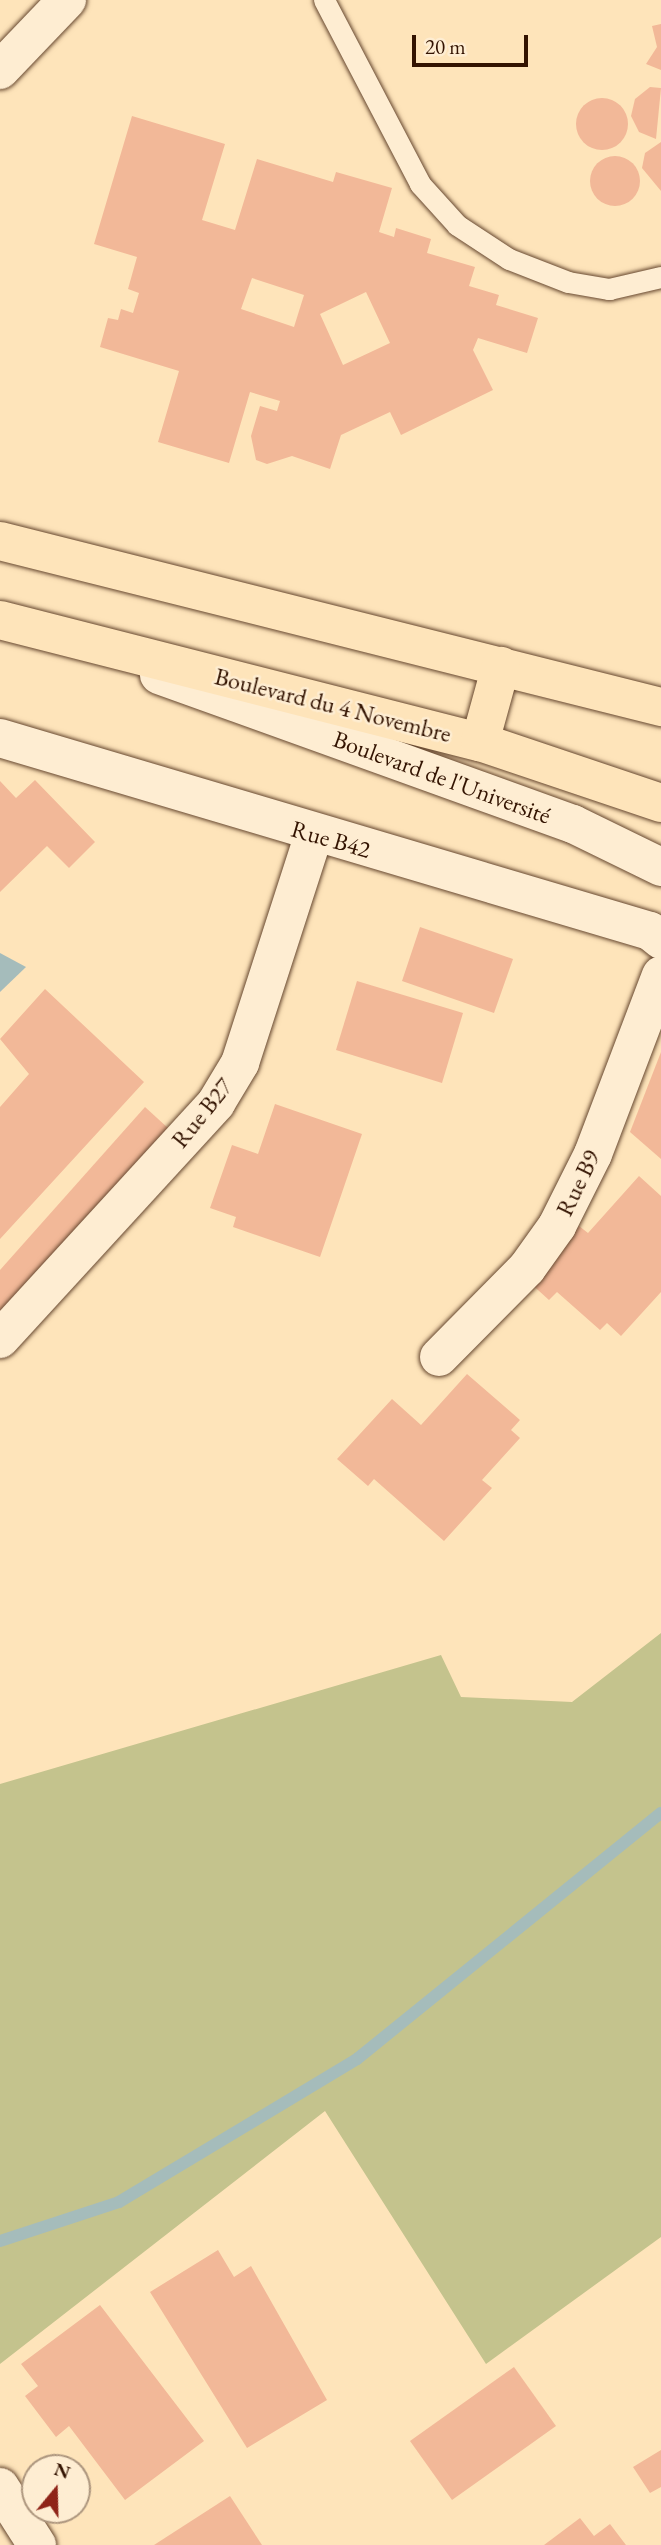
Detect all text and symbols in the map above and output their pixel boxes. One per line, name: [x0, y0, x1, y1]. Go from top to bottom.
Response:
scale bar: [416, 21, 532, 65]
text: 20 m: [425, 33, 466, 60]
street label: Boulevard du 4 Novembre: [212, 662, 454, 748]
street label: Boulevard de l'Université: [329, 724, 555, 830]
street label: Rue B42: [288, 814, 374, 864]
street label: Rue B27: [165, 1072, 239, 1154]
street label: Rue B9: [550, 1145, 606, 1221]
north arrow: [21, 2454, 91, 2524]
text: N: [51, 2456, 74, 2485]

